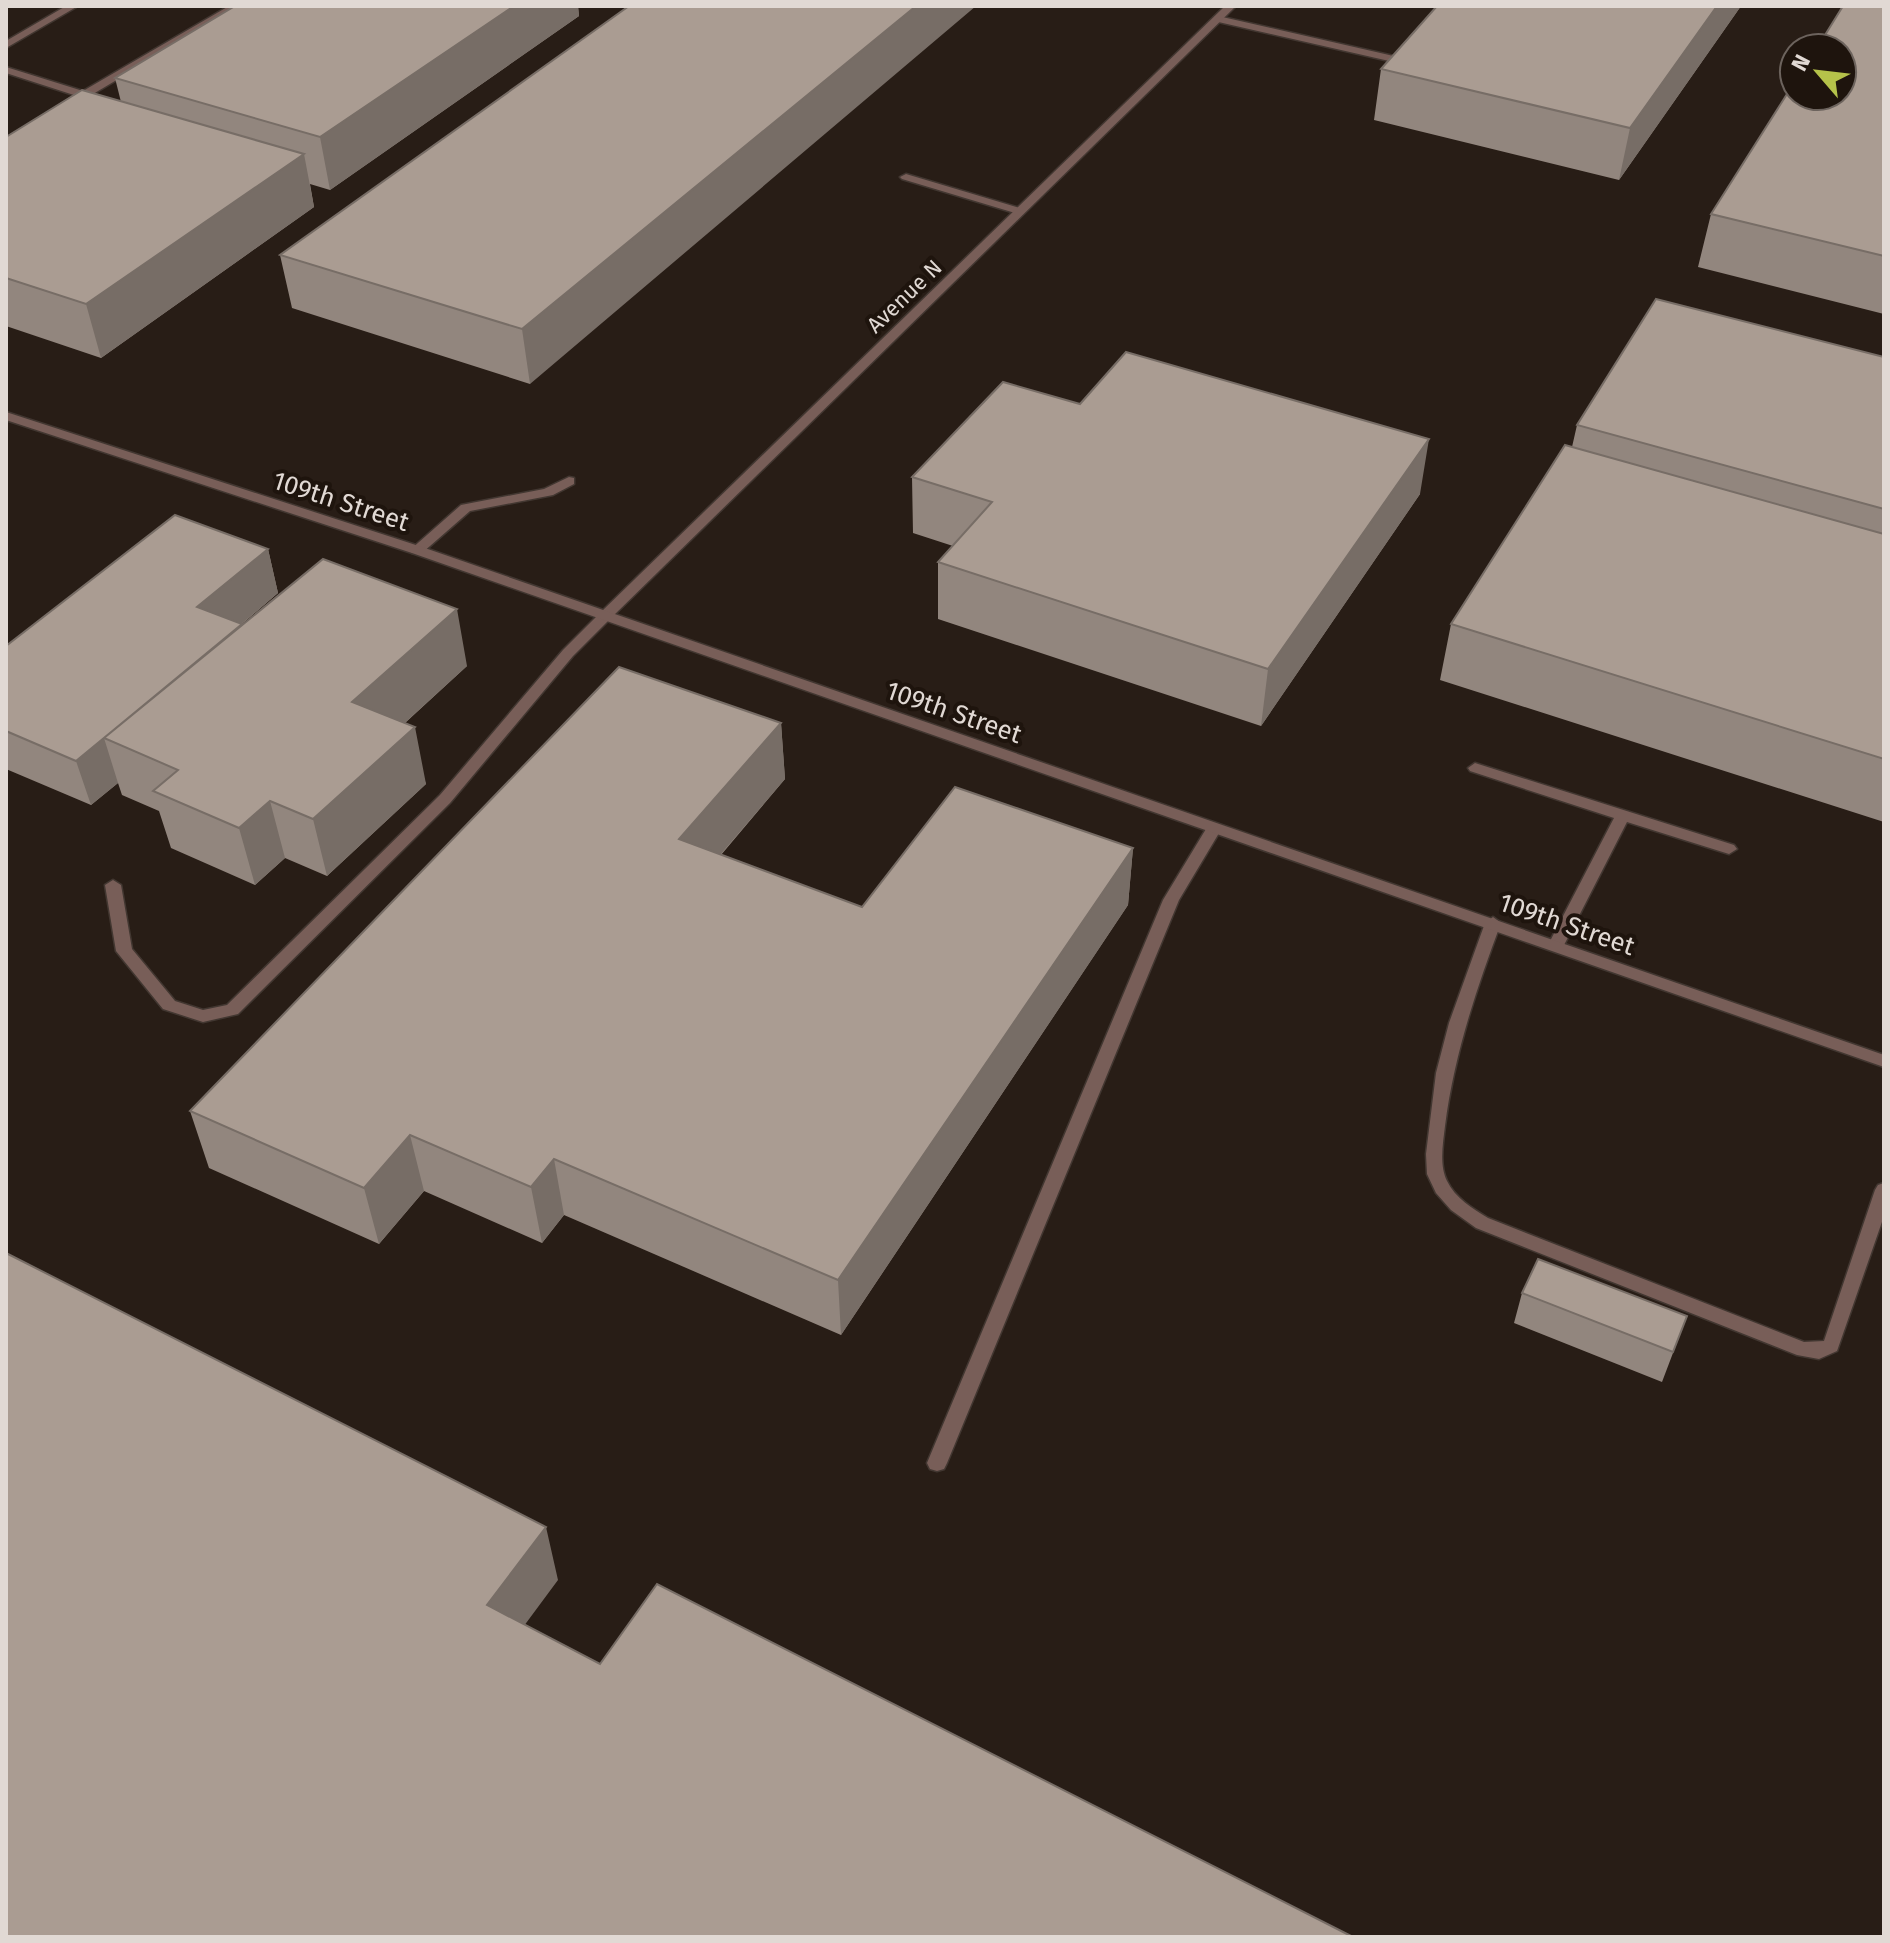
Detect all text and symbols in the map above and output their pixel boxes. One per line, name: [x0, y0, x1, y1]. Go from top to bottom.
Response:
north arrow: [1778, 32, 1858, 112]
text: N: [1785, 50, 1816, 76]
street label: Avenue N: [861, 254, 947, 339]
street label: 109th Street: [269, 465, 413, 538]
street label: 109th Street: [882, 675, 1026, 750]
street label: 109th Street: [1495, 887, 1639, 962]

